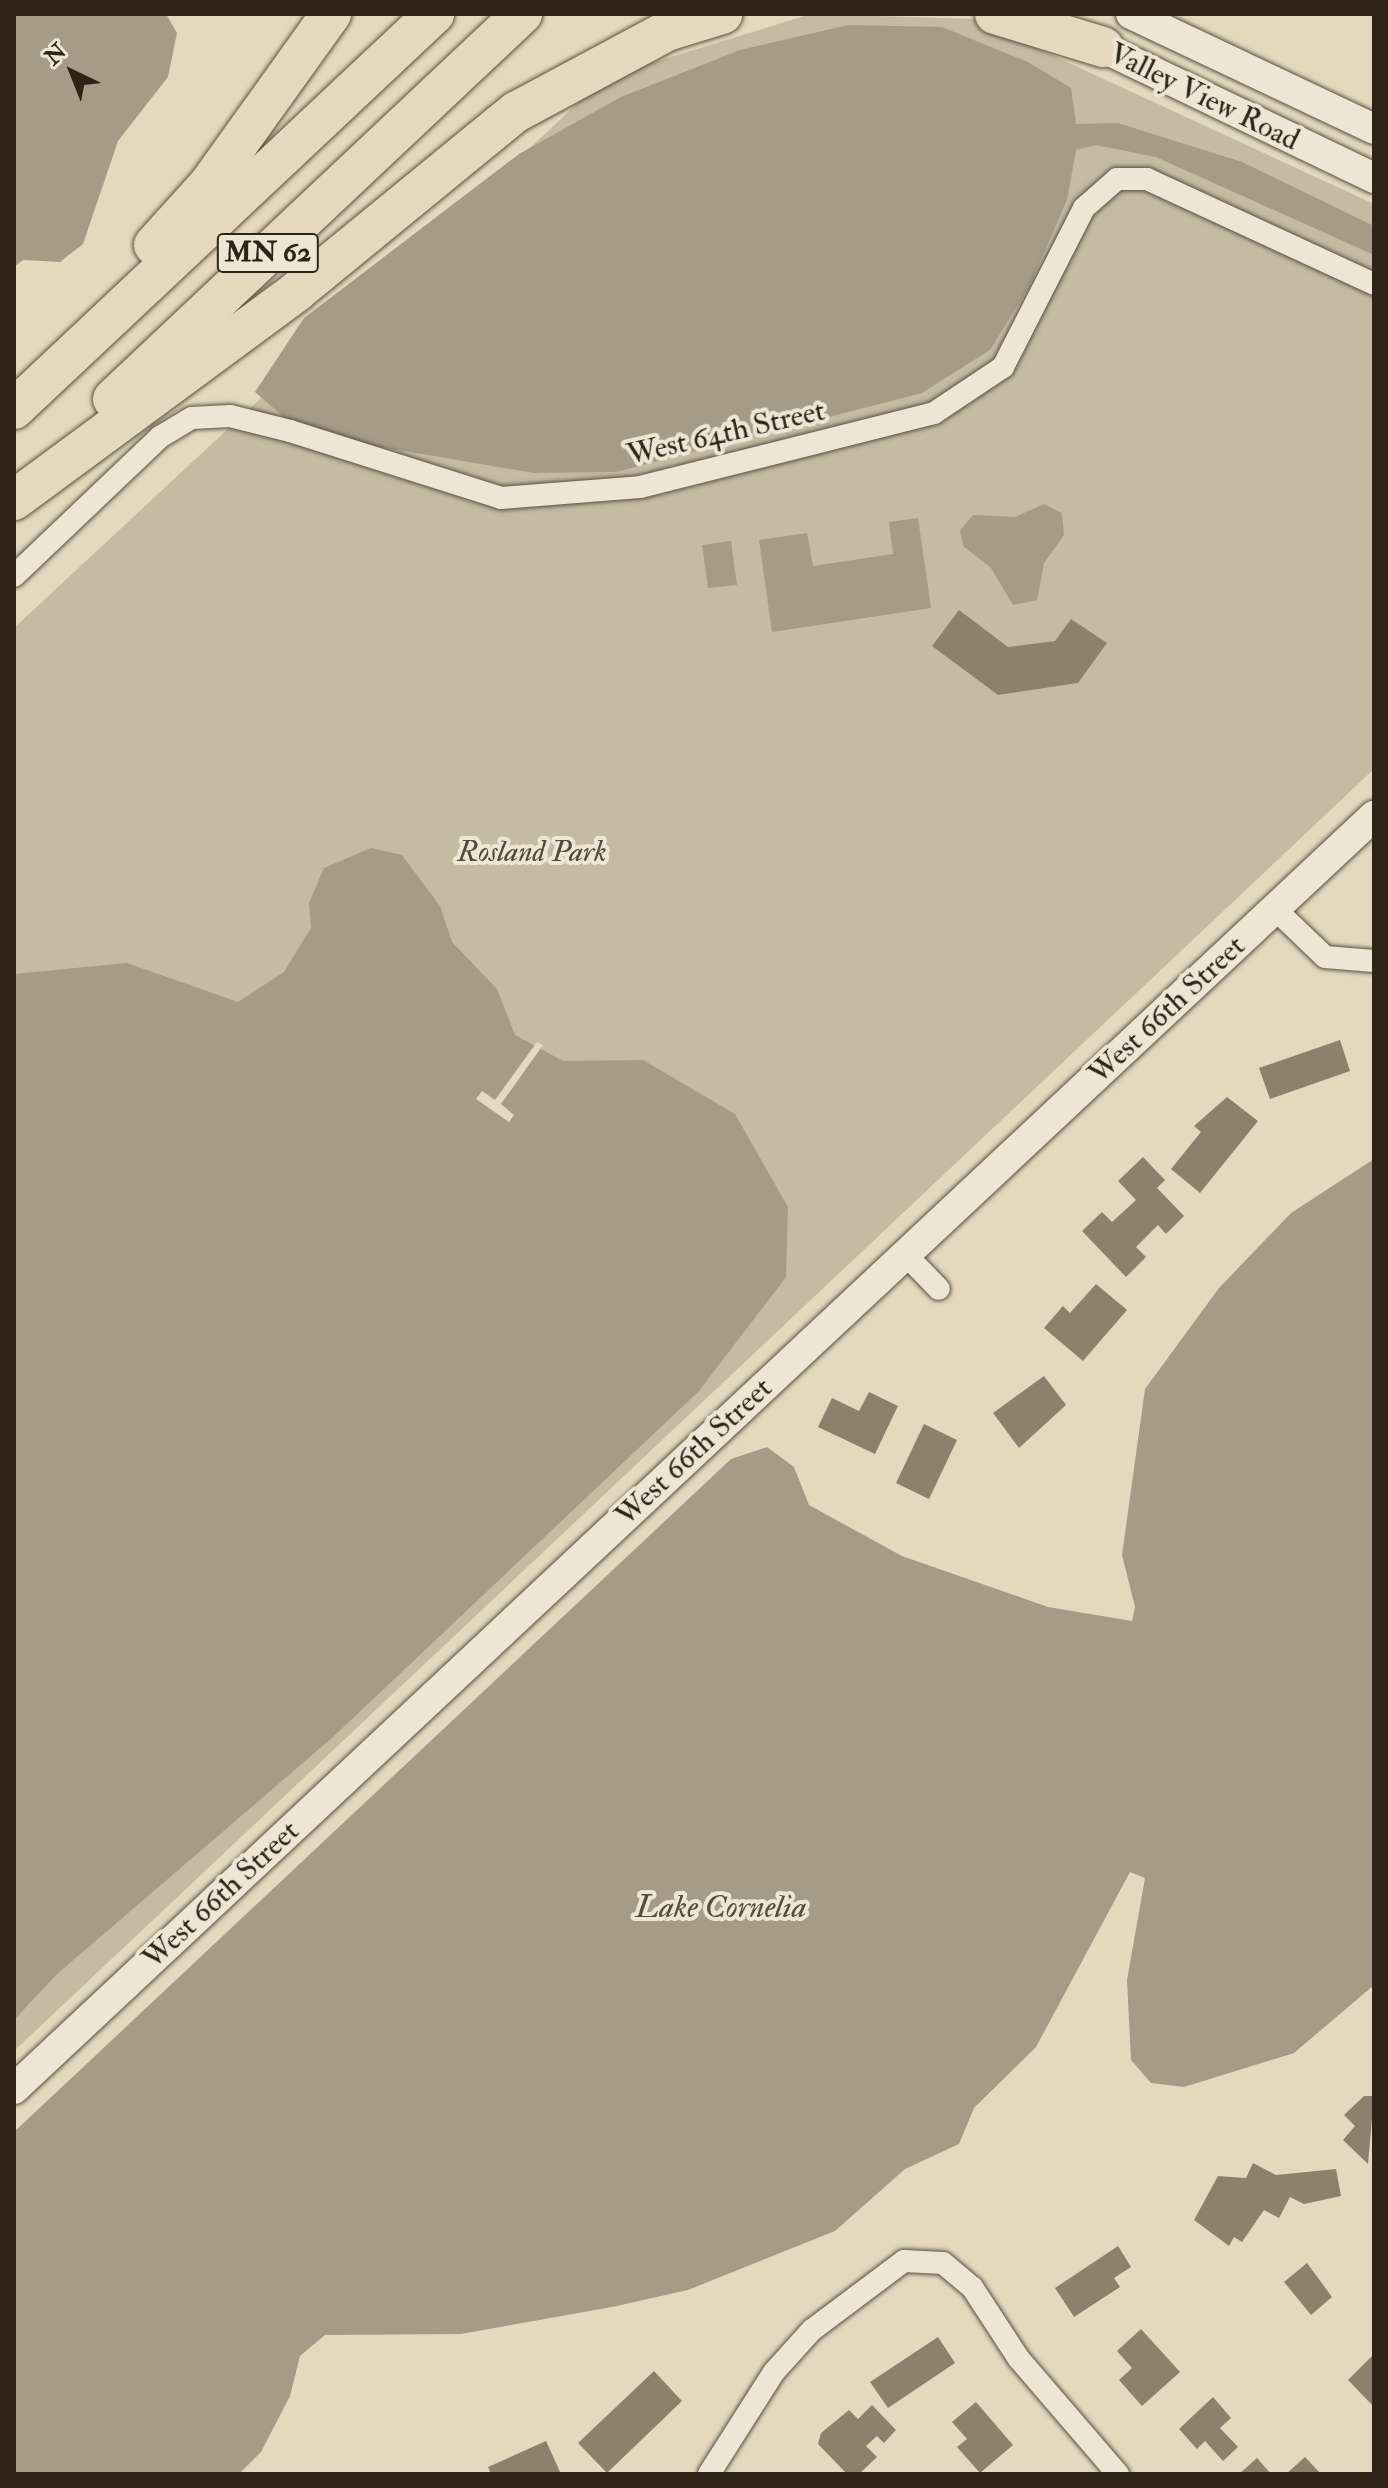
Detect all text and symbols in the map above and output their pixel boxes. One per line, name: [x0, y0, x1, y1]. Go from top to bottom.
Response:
north arrow: [32, 32, 112, 112]
street label: Valley View Road: [1103, 35, 1305, 159]
text: N: [39, 37, 72, 71]
road number: MN 62: [216, 229, 320, 277]
street label: West 64th Street: [624, 393, 828, 473]
park label: Rosland Park: [457, 834, 607, 870]
street label: West 66th Street: [1081, 928, 1253, 1092]
street label: West 66th Street: [608, 1370, 780, 1534]
street label: West 66th Street: [135, 1813, 307, 1977]
water label: Lake Cornelia: [636, 1888, 806, 1926]

